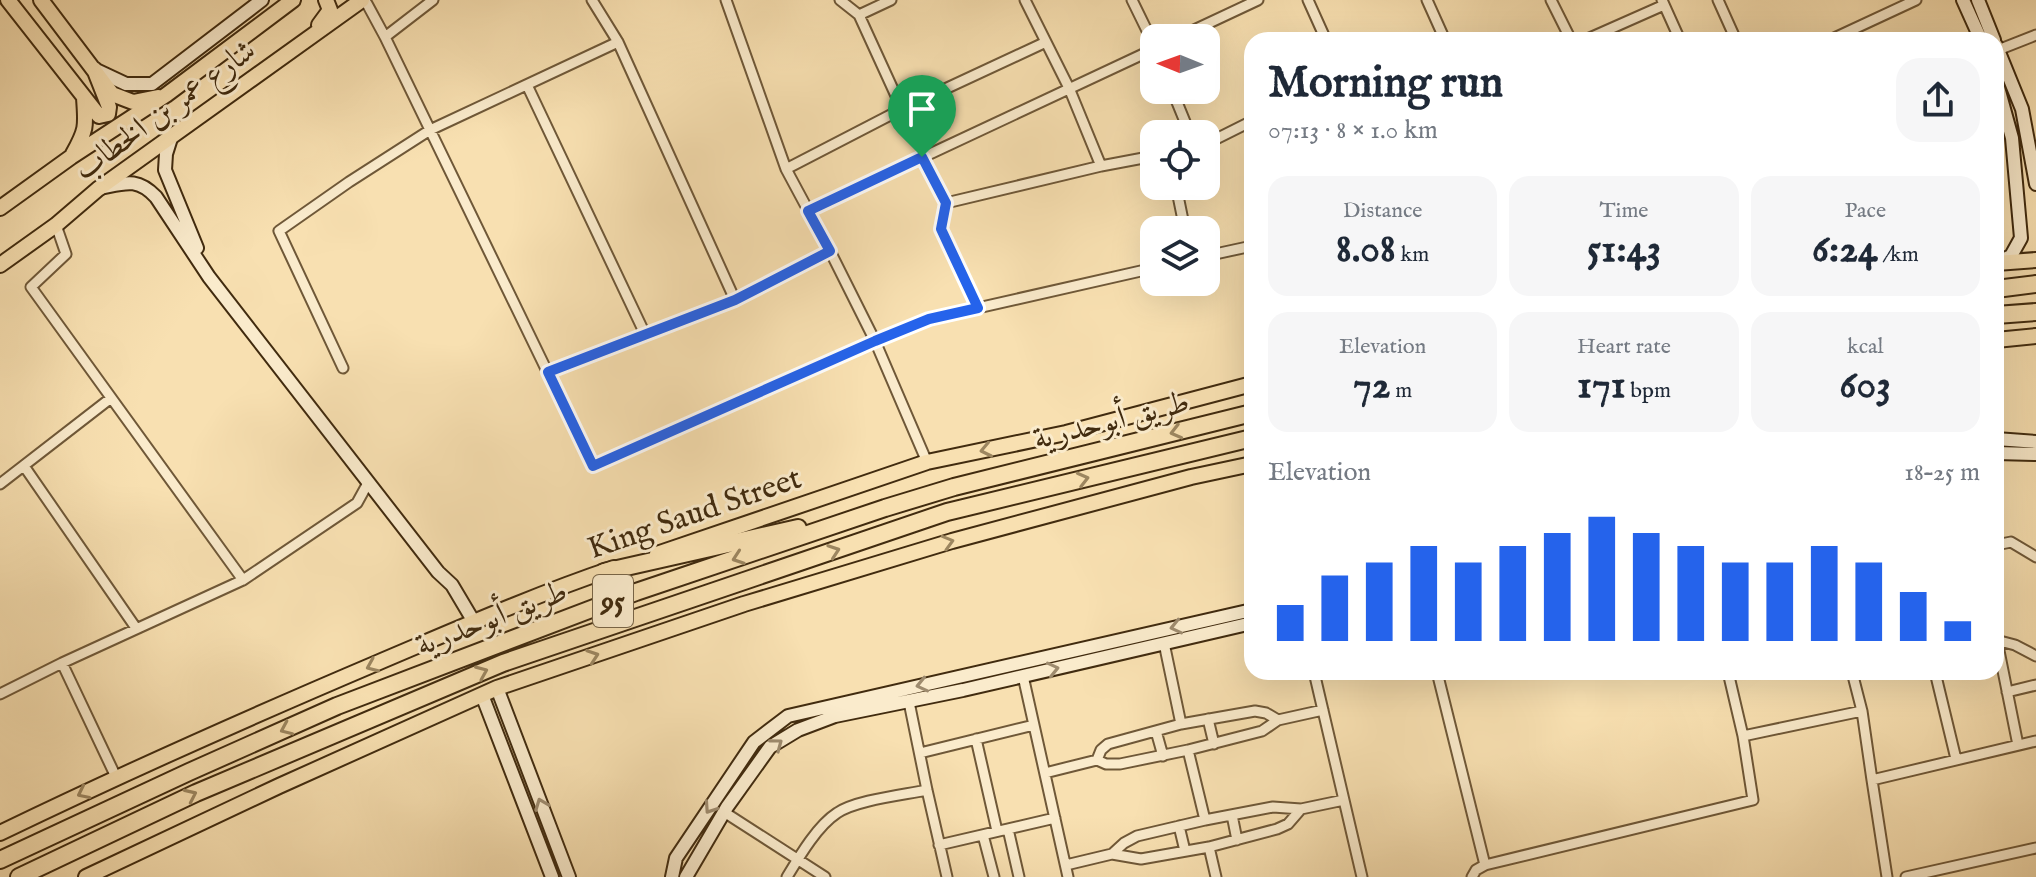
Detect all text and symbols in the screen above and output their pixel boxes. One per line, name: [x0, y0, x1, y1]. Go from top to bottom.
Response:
north arrow: [1140, 24, 1220, 104]
map controls: [1140, 24, 1220, 296]
street label: شارع عمر بن الخطاب: [66, 31, 267, 194]
text: Morning run: [1268, 56, 1503, 112]
button: share: [1896, 58, 1980, 142]
pin: [888, 75, 956, 157]
icon: arrive: [900, 87, 944, 131]
text: 07:13 · 8 × 1.0 km: [1268, 114, 1438, 147]
button: locate: [1140, 120, 1220, 200]
text: Distance: [1343, 197, 1422, 225]
text: Time: [1600, 197, 1648, 225]
text: Pace: [1845, 197, 1886, 225]
button: layers: [1140, 216, 1220, 296]
text: 8.08: [1336, 225, 1396, 276]
text: 51:43: [1587, 225, 1661, 276]
text: 6:24: [1812, 225, 1878, 276]
text: km: [1396, 241, 1429, 269]
text: /km: [1878, 241, 1919, 269]
text: Elevation: [1339, 333, 1426, 361]
text: Heart rate: [1577, 333, 1671, 361]
text: kcal: [1847, 333, 1884, 361]
text: 72: [1353, 361, 1391, 412]
text: 171: [1577, 361, 1626, 412]
text: 603: [1840, 361, 1891, 412]
text: m: [1391, 377, 1412, 405]
text: bpm: [1626, 377, 1671, 405]
street label: طريق أبوحدرية: [1028, 378, 1194, 461]
one-way arrow: [1170, 423, 1184, 440]
one-way arrow: [979, 440, 993, 457]
text: Elevation: [1268, 456, 1371, 489]
text: 18–25 m: [1904, 456, 1980, 489]
street label: King Saud Street: [582, 459, 807, 570]
one-way arrow: [1076, 471, 1089, 488]
one-way arrow: [940, 535, 954, 551]
one-way arrow: [826, 545, 840, 561]
one-way arrow: [732, 548, 746, 564]
street label: طريق أبوحدرية: [409, 568, 574, 667]
road number: 95: [593, 575, 633, 627]
one-way arrow: [1170, 618, 1183, 635]
one-way arrow: [585, 649, 599, 665]
one-way arrow: [366, 656, 380, 672]
one-way arrow: [1046, 661, 1059, 678]
one-way arrow: [474, 666, 488, 682]
one-way arrow: [916, 676, 930, 693]
one-way arrow: [279, 719, 294, 735]
one-way arrow: [768, 740, 783, 754]
one-way arrow: [76, 783, 91, 799]
one-way arrow: [183, 789, 197, 805]
one-way arrow: [534, 798, 551, 812]
one-way arrow: [705, 799, 720, 813]

